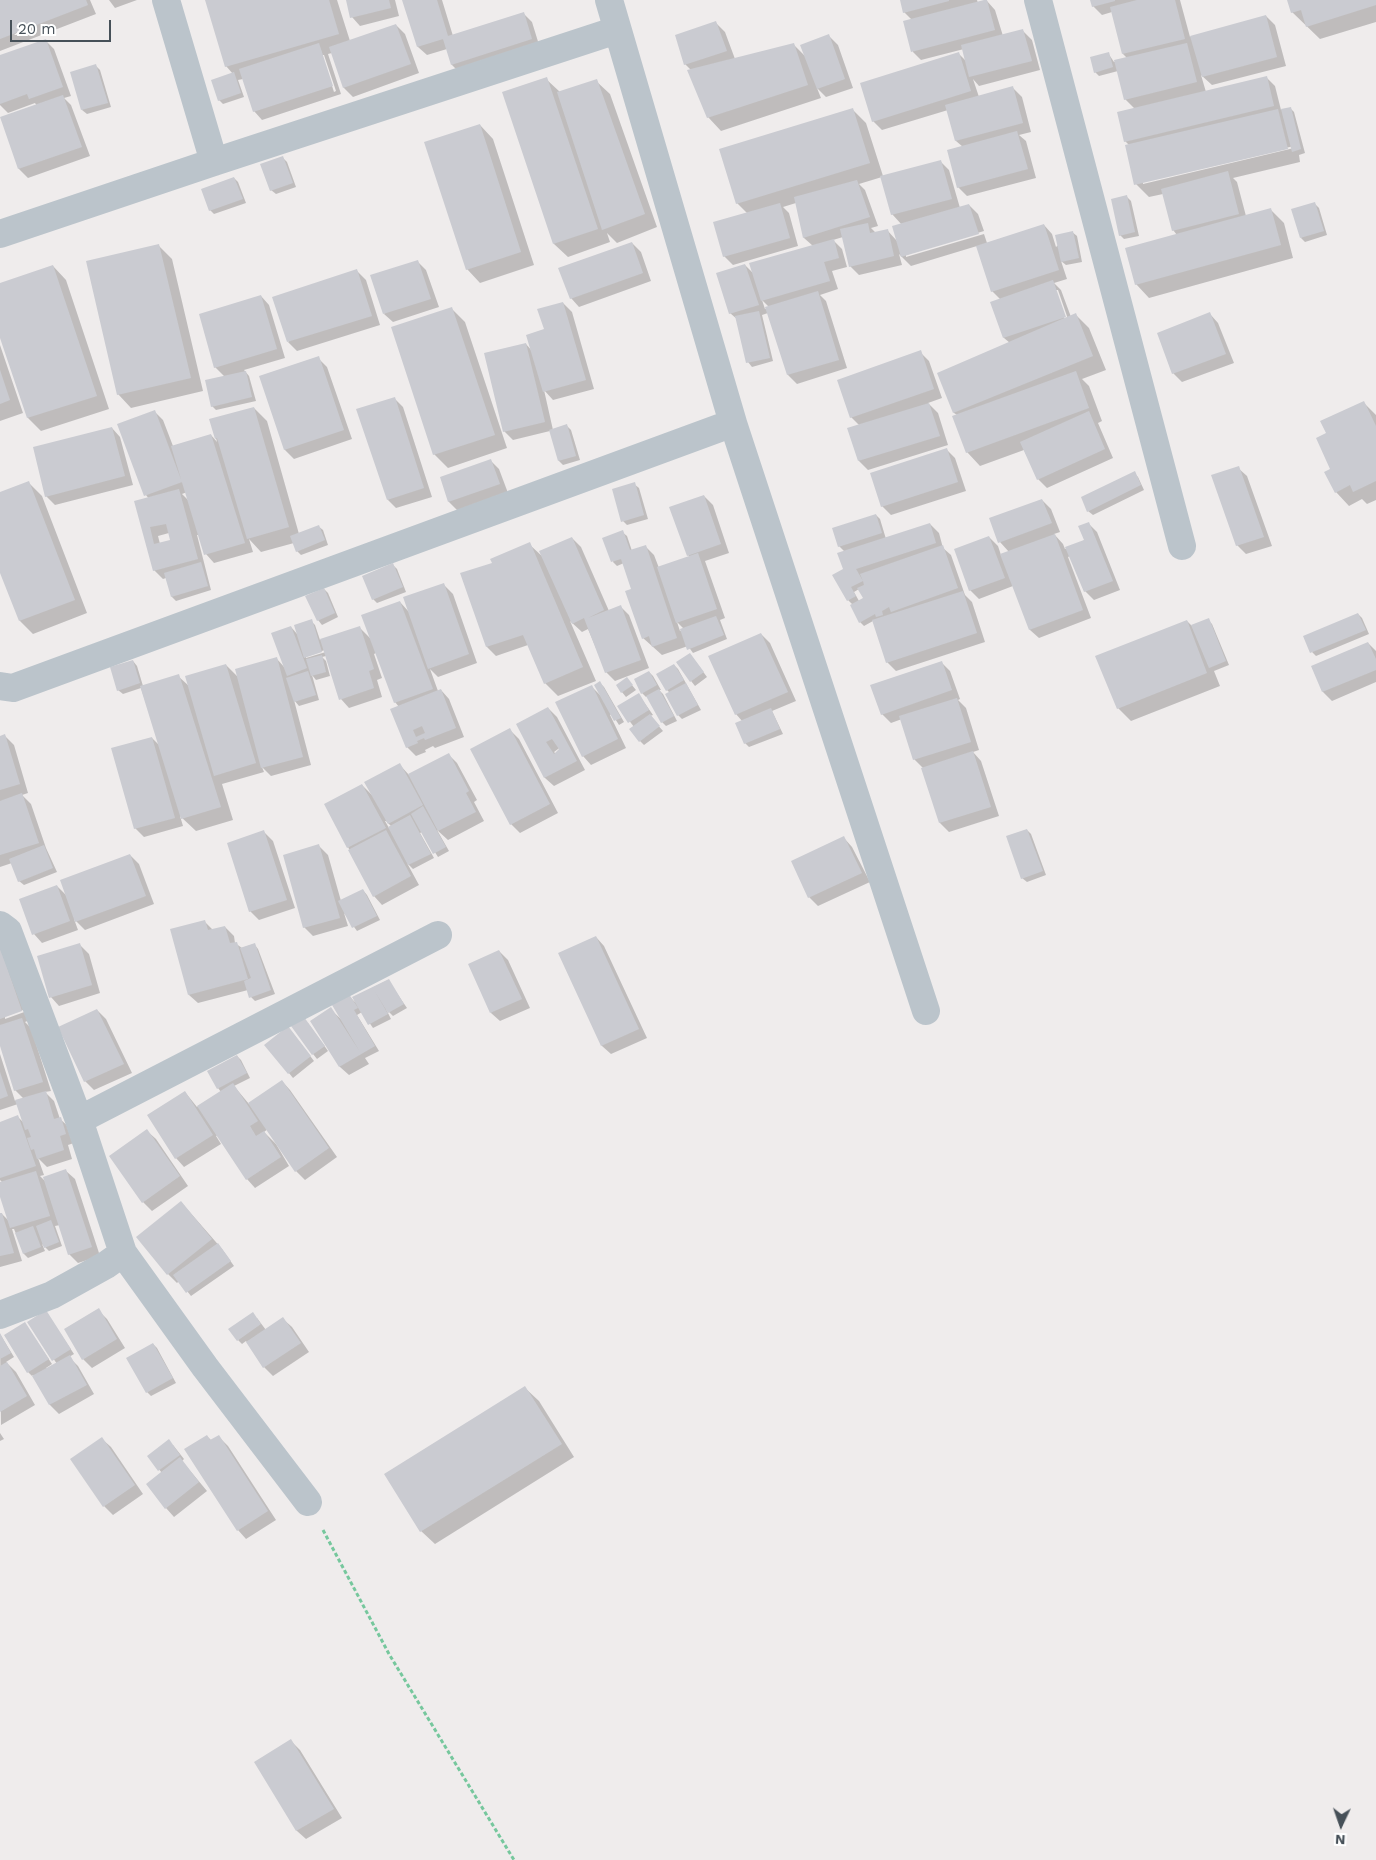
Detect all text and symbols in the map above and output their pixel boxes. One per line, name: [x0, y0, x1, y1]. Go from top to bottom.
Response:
scale bar: [12, 10, 114, 42]
text: 20 m: [18, 20, 56, 38]
north arrow: [1316, 1800, 1366, 1850]
text: N: [1335, 1832, 1346, 1848]

